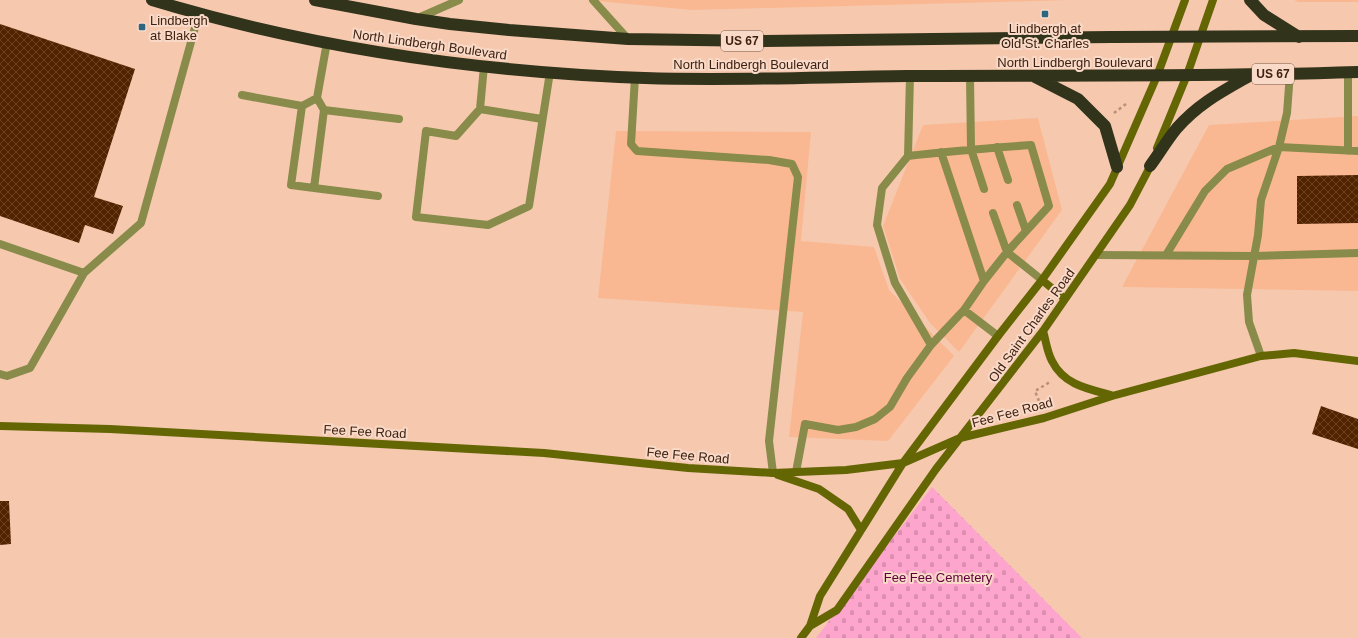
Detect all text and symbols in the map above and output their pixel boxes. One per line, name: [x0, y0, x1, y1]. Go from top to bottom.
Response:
marker: Lindbergh at Old St. Charles: [1040, 9, 1050, 19]
place label: Lindbergh at Blake: [150, 13, 208, 43]
place label: Lindbergh at Old St. Charles: [1001, 21, 1090, 51]
marker: Lindbergh at Blake: [137, 22, 147, 32]
street label: North Lindbergh Boulevard: [352, 26, 508, 63]
road number: US 67: [721, 31, 763, 51]
street label: North Lindbergh Boulevard: [997, 55, 1153, 70]
street label: North Lindbergh Boulevard: [673, 57, 829, 72]
road number: US 67: [1252, 64, 1294, 84]
street label: Old Saint Charles Road: [985, 266, 1078, 385]
street label: Fee Fee Road: [970, 394, 1054, 430]
street label: Fee Fee Road: [323, 422, 407, 441]
street label: Fee Fee Road: [646, 444, 730, 467]
park label: Fee Fee Cemetery: [884, 570, 993, 585]

